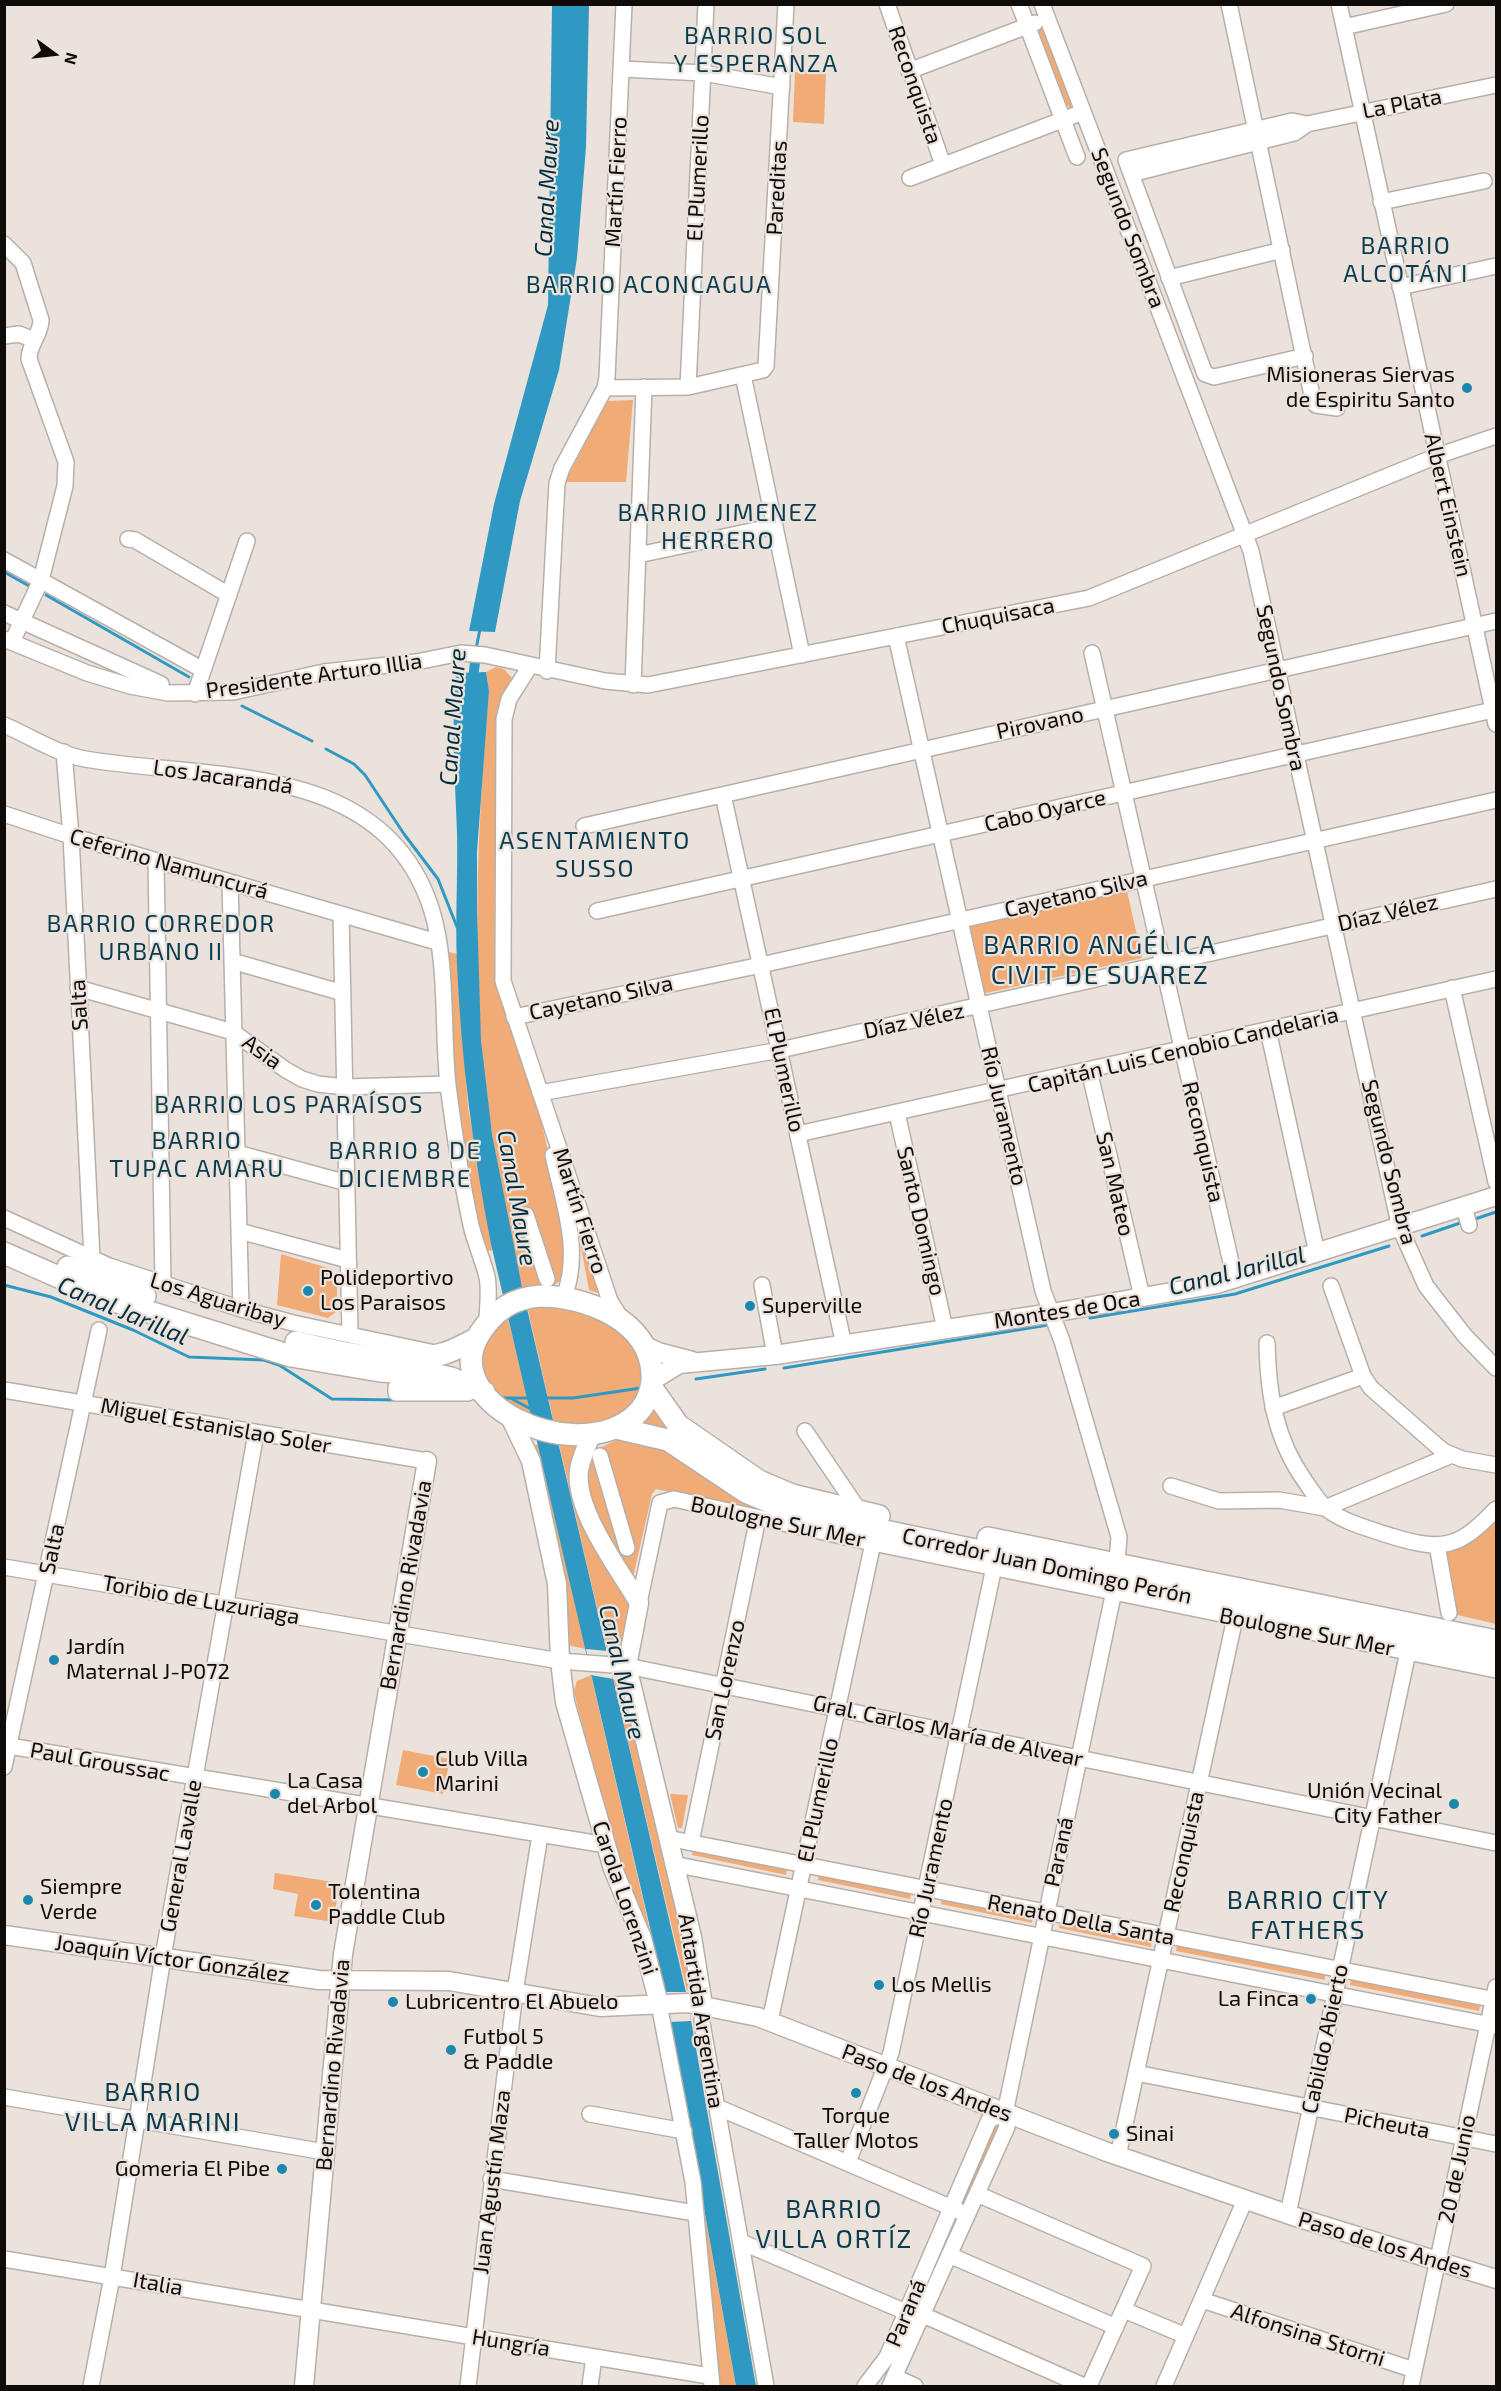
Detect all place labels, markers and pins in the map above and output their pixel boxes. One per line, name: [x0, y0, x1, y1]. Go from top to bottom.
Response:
place label: Misioneras Siervas de Espiritu Santo: [1266, 362, 1455, 414]
marker: Misioneras Siervas de Espiritu Santo: [1460, 381, 1474, 395]
place label: Polideportivo Los Paraisos: [320, 1265, 454, 1316]
marker: Polideportivo Los Paraisos: [301, 1284, 315, 1298]
place label: Superville: [762, 1293, 862, 1319]
marker: Superville: [743, 1299, 757, 1313]
place label: Jardín Maternal J-P072: [66, 1634, 230, 1686]
marker: Jardín Maternal J-P072: [47, 1653, 61, 1667]
place label: Club Villa Marini: [435, 1746, 528, 1798]
marker: Club Villa Marini: [416, 1765, 430, 1779]
place label: La Casa del Arbol: [287, 1768, 377, 1820]
place label: Unión Vecinal City Father: [1307, 1778, 1442, 1830]
marker: La Casa del Arbol: [268, 1787, 282, 1801]
marker: Unión Vecinal City Father: [1447, 1797, 1461, 1811]
place label: Siempre Verde: [40, 1874, 122, 1926]
place label: Tolentina Paddle Club: [328, 1879, 446, 1930]
marker: Siempre Verde: [21, 1893, 35, 1907]
marker: Tolentina Paddle Club: [309, 1898, 323, 1912]
place label: Los Mellis: [891, 1972, 992, 1998]
marker: Los Mellis: [872, 1978, 886, 1992]
place label: La Finca: [1218, 1986, 1299, 2012]
place label: Lubricentro El Abuelo: [405, 1989, 619, 2015]
marker: La Finca: [1304, 1992, 1318, 2006]
marker: Lubricentro El Abuelo: [386, 1995, 400, 2009]
place label: Futbol 5 & Paddle: [463, 2024, 553, 2076]
marker: Futbol 5 & Paddle: [444, 2043, 458, 2057]
marker: Torque Taller Motos: [849, 2086, 863, 2100]
place label: Torque Taller Motos: [793, 2103, 919, 2154]
place label: Sinai: [1126, 2121, 1174, 2147]
marker: Sinai: [1107, 2127, 1121, 2141]
place label: Gomeria El Pibe: [115, 2156, 270, 2182]
marker: Gomeria El Pibe: [275, 2162, 289, 2176]

